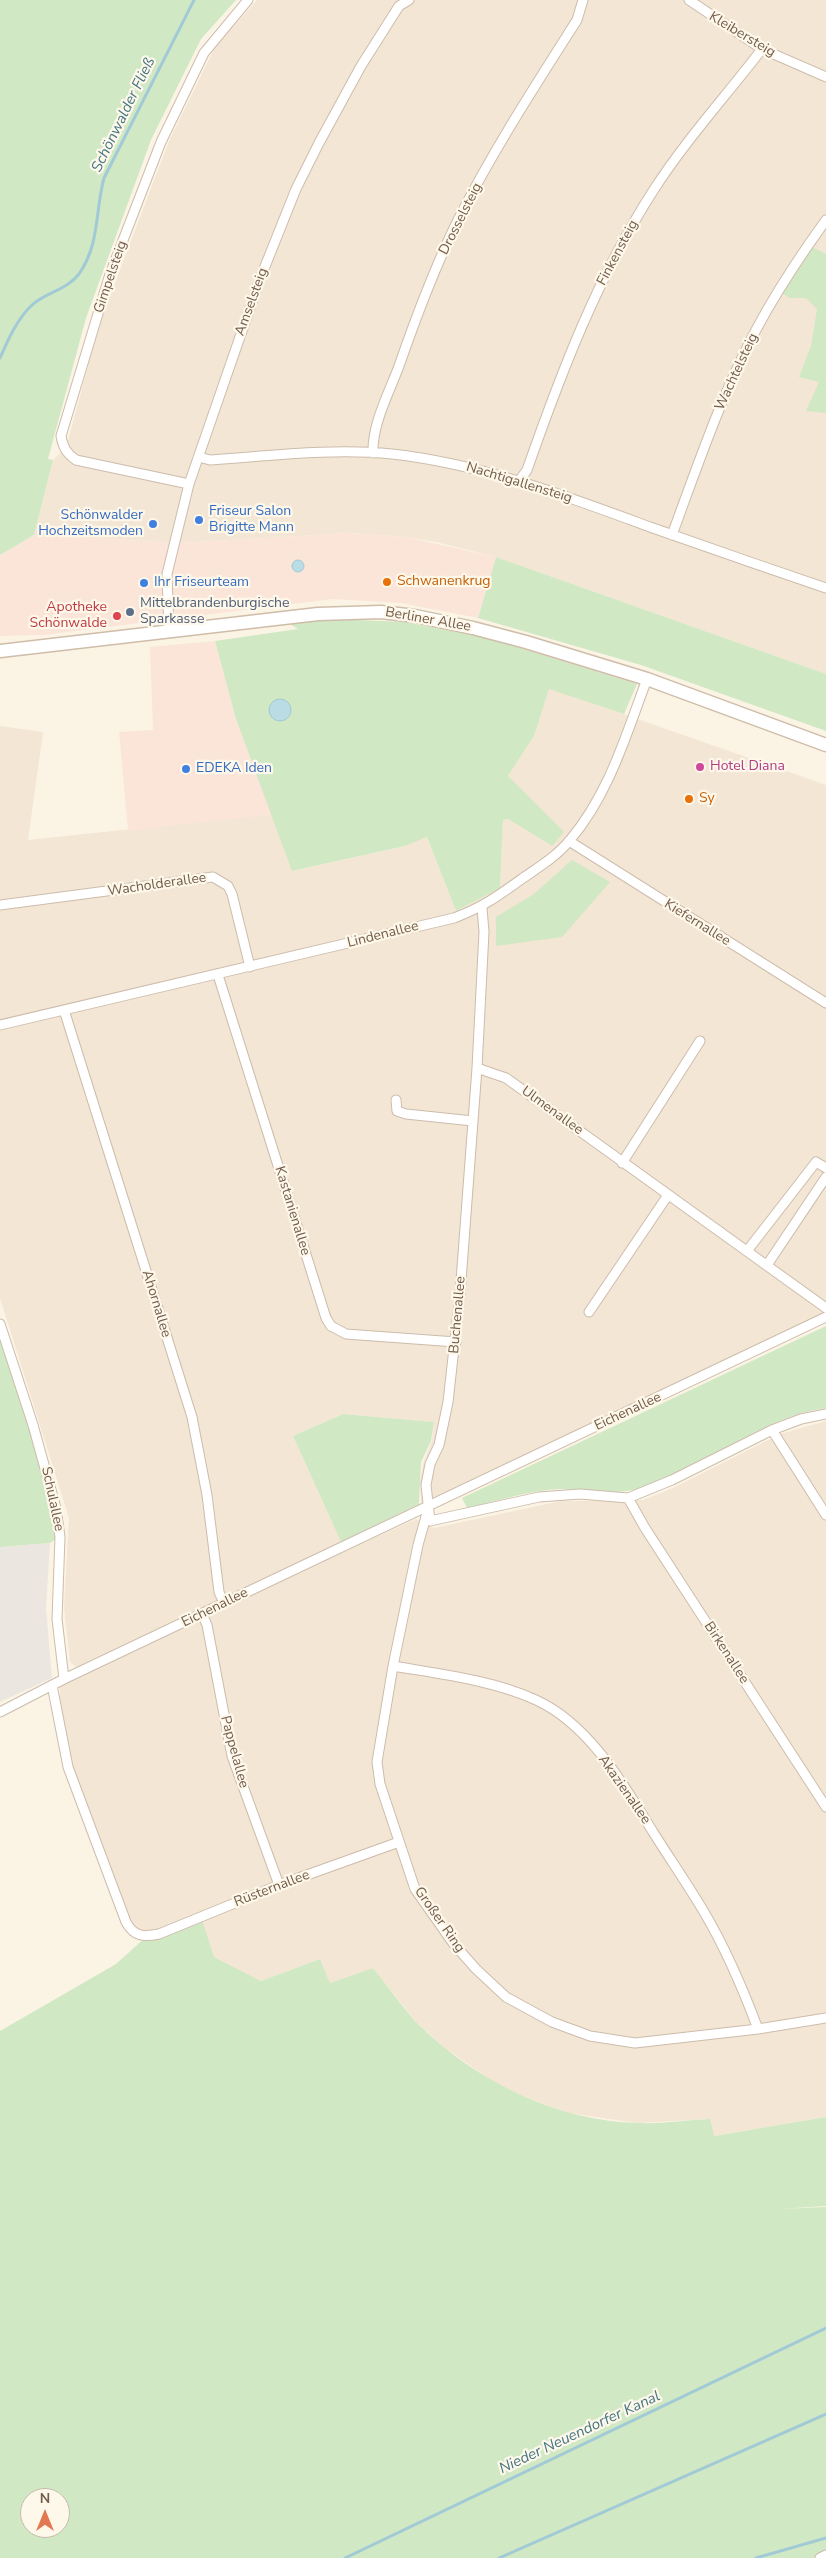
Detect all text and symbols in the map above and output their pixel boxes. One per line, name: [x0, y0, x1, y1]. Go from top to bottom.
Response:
street label: Kleibersteig: [706, 9, 778, 61]
water label: Schönwalder Fließ: [88, 55, 160, 175]
street label: Drosselsteig: [436, 180, 486, 258]
street label: Finkensteig: [594, 217, 642, 289]
street label: Gimpelsteig: [91, 239, 131, 315]
street label: Amselsteig: [232, 266, 272, 338]
street label: Wachtelsteig: [712, 331, 762, 413]
street label: Nachtigallensteig: [464, 459, 574, 507]
place label: Friseur Salon Brigitte Mann: [209, 504, 294, 536]
place label: Schönwalder Hochzeitsmoden: [38, 508, 143, 540]
marker: Friseur Salon Brigitte Mann: [193, 514, 205, 526]
marker: Schönwalder Hochzeitsmoden: [147, 518, 159, 530]
place label: Schwanenkrug: [397, 574, 490, 590]
place label: Ihr Friseurteam: [154, 575, 249, 591]
marker: Schwanenkrug: [381, 576, 393, 588]
marker: Ihr Friseurteam: [138, 577, 150, 589]
place label: Mittelbrandenburgische Sparkasse: [140, 596, 289, 628]
place label: Apotheke Schönwalde: [30, 600, 107, 632]
street label: Berliner Allee: [384, 604, 472, 636]
marker: Mittelbrandenburgische Sparkasse: [124, 606, 136, 618]
marker: Apotheke Schönwalde: [111, 610, 123, 622]
place label: Hotel Diana: [710, 759, 785, 775]
place label: EDEKA Iden: [196, 761, 272, 777]
marker: Hotel Diana: [694, 761, 706, 773]
marker: EDEKA Iden: [180, 763, 192, 775]
place label: Sy: [699, 791, 715, 807]
marker: Sy: [683, 793, 695, 805]
street label: Wacholderallee: [107, 870, 207, 900]
street label: Kiefernallee: [661, 896, 733, 950]
street label: Lindenallee: [346, 918, 420, 952]
street label: Ulmenallee: [518, 1083, 586, 1139]
street label: Kastanienallee: [270, 1164, 314, 1258]
street label: Ahornallee: [138, 1268, 174, 1340]
street label: Buchenallee: [446, 1276, 470, 1354]
street label: Eichenallee: [592, 1389, 664, 1435]
street label: Schulallee: [37, 1465, 67, 1533]
street label: Eichenallee: [179, 1585, 251, 1631]
street label: Birkenallee: [700, 1619, 752, 1687]
street label: Pappelallee: [216, 1714, 252, 1790]
street label: Akazienallee: [594, 1752, 654, 1828]
street label: Rüsternallee: [232, 1867, 312, 1911]
street label: Großer Ring: [410, 1884, 468, 1956]
water label: Nieder Neuendorfer Kanal: [497, 2388, 663, 2478]
north arrow: [20, 2488, 70, 2538]
text: N: [40, 2489, 50, 2508]

